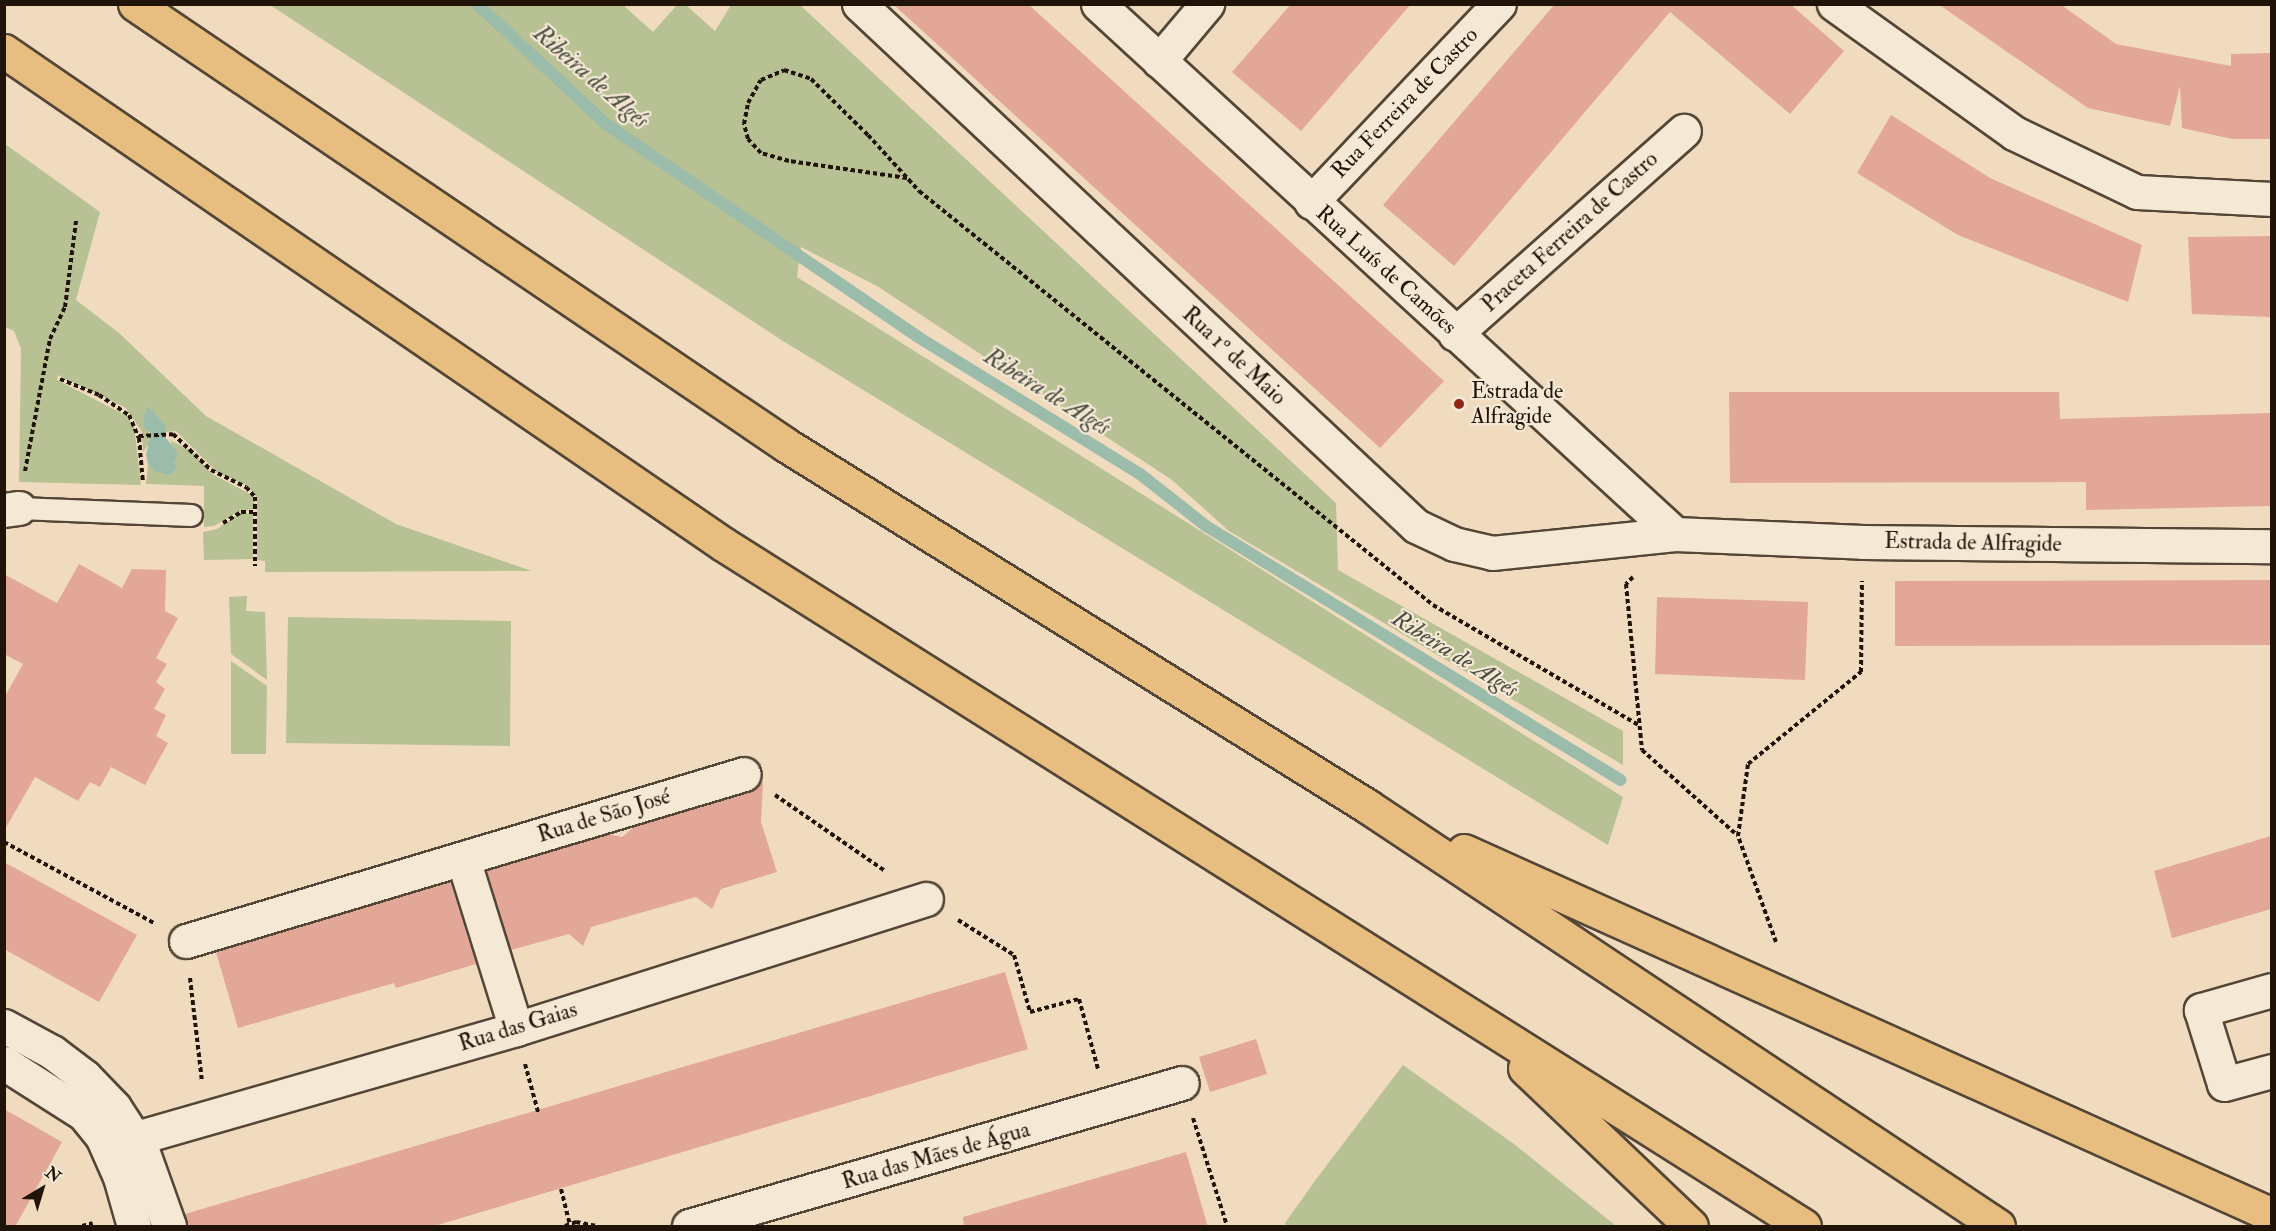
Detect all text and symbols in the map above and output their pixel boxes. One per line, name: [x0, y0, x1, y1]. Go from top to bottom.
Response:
water label: Ribeira de Algés: [528, 19, 654, 135]
street label: Rua Ferreira de Castro: [1326, 22, 1484, 184]
street label: Praceta Ferreira de Castro: [1477, 146, 1663, 318]
street label: Rua Luís de Camões: [1310, 200, 1462, 340]
street label: Rua 1º de Maio: [1177, 301, 1291, 411]
water label: Ribeira de Algés: [979, 342, 1115, 442]
place label: Estrada de Alfragide: [1471, 378, 1563, 430]
marker: Estrada de Alfragide: [1452, 397, 1466, 411]
street label: Estrada de Alfragide: [1884, 528, 2062, 558]
water label: Ribeira de Algés: [1387, 604, 1523, 704]
street label: Rua de São José: [534, 783, 674, 849]
street label: Rua das Gaias: [456, 996, 580, 1058]
street label: Rua das Mães de Água: [839, 1117, 1033, 1195]
north arrow: [12, 1159, 72, 1219]
text: N: [41, 1163, 65, 1187]

